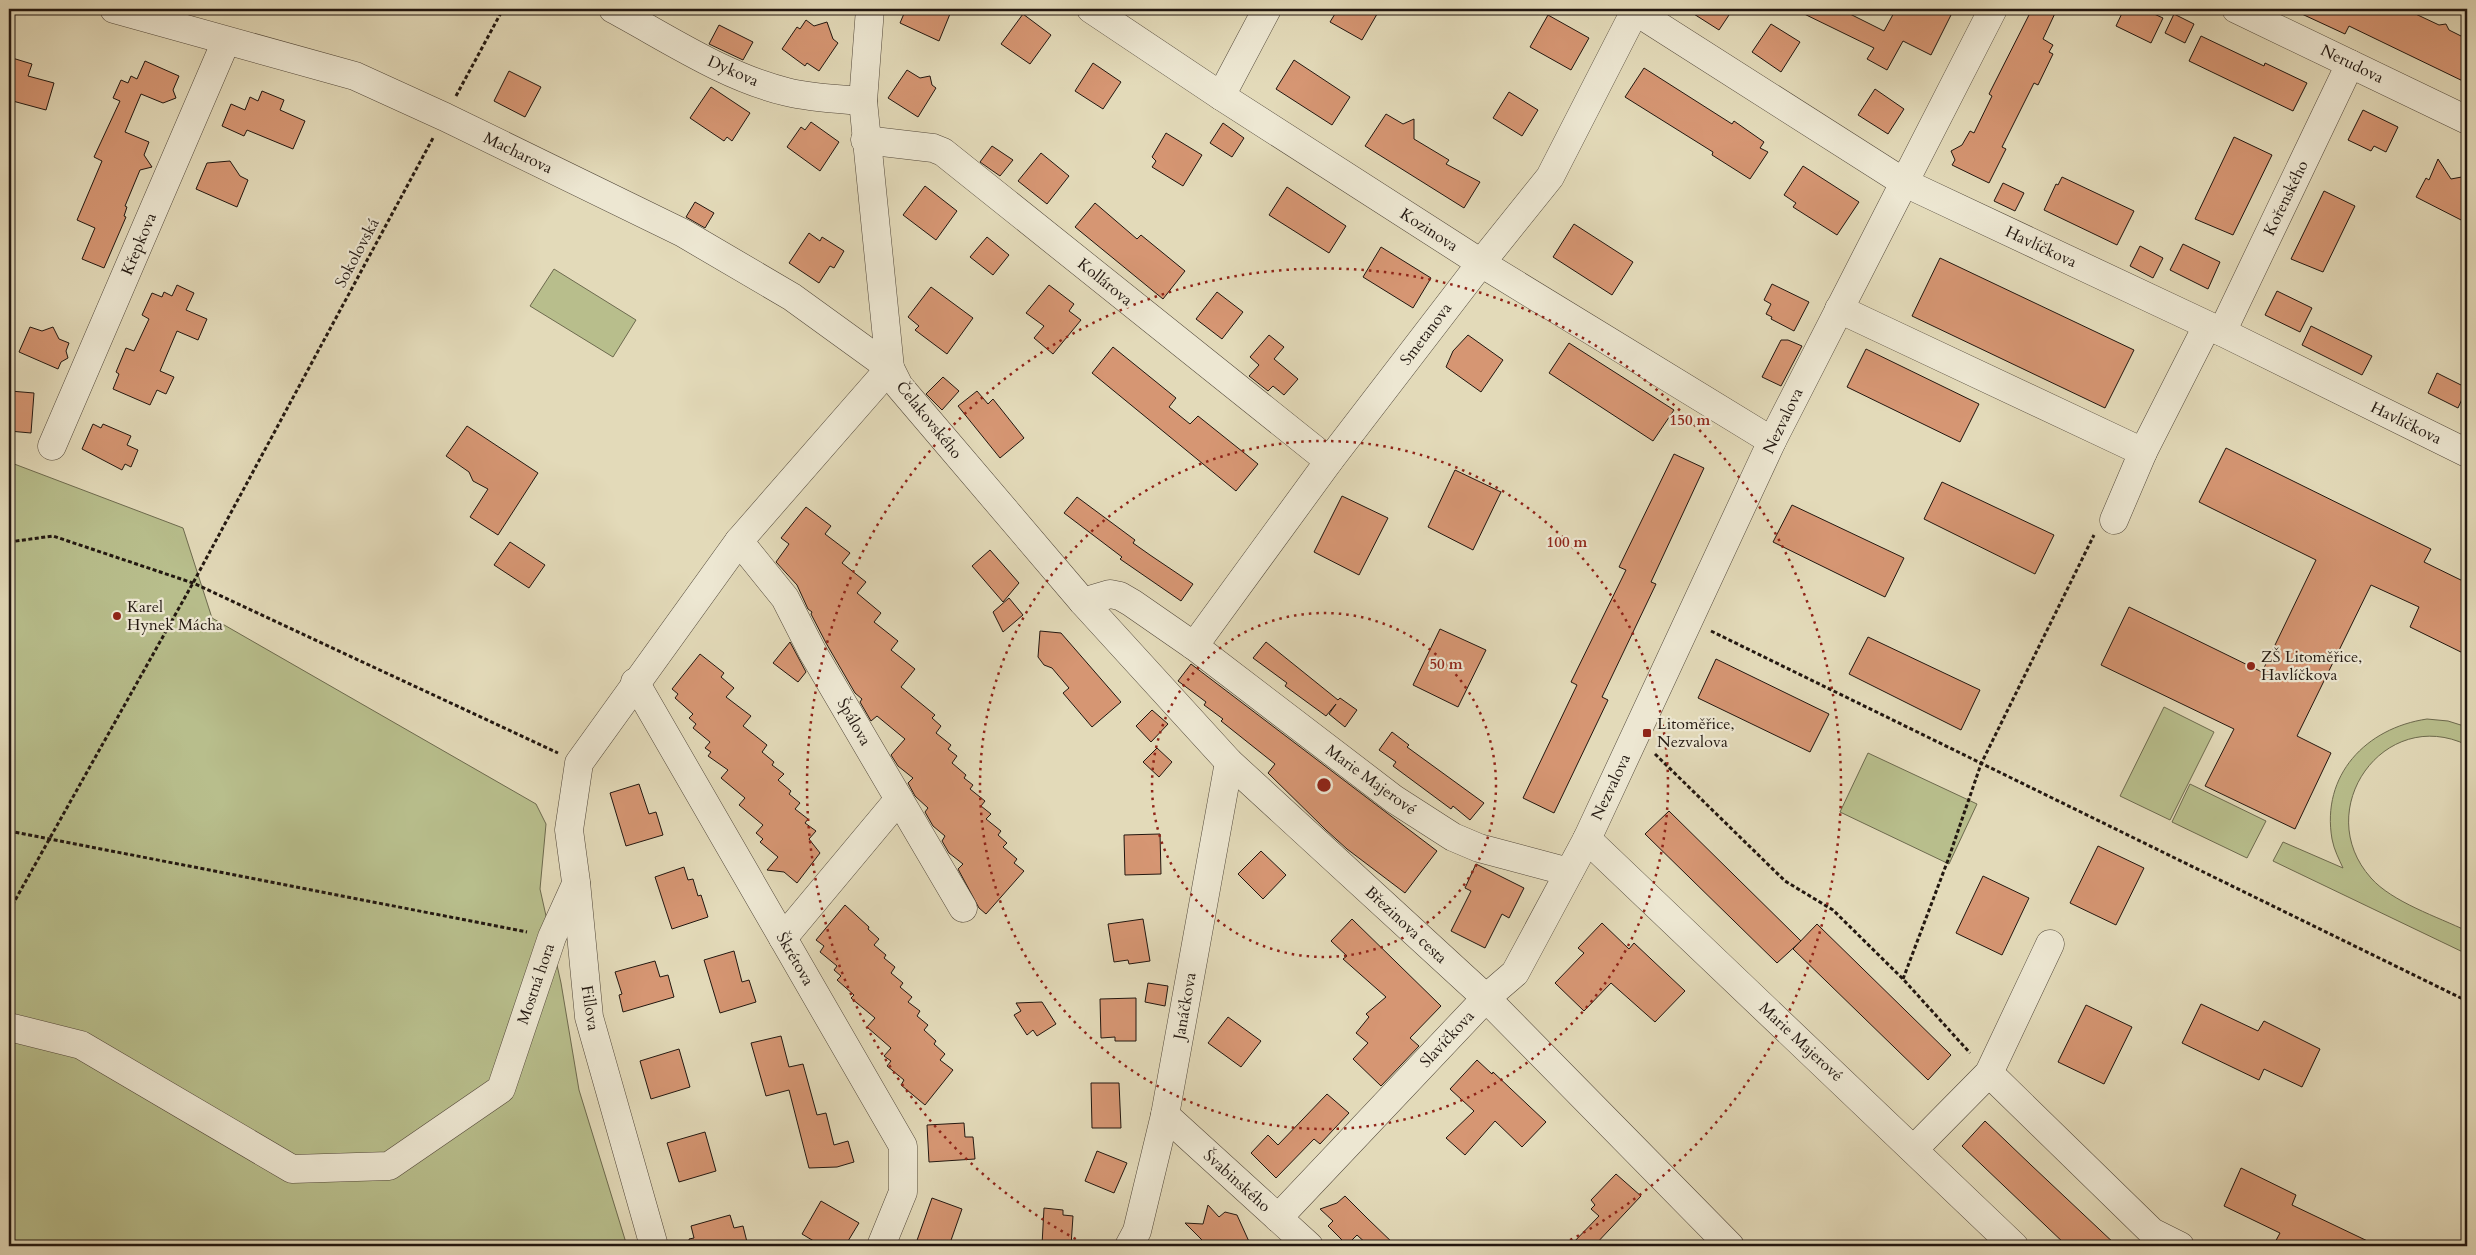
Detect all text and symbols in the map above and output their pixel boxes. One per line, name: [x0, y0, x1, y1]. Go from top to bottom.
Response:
street label: Nerudova: [2317, 39, 2387, 89]
street label: Dykova: [704, 50, 762, 92]
street label: Macharova: [480, 127, 556, 179]
street label: Kořenského: [2258, 156, 2314, 239]
street label: Kozinova: [1396, 203, 1462, 257]
street label: Křepkova: [116, 209, 162, 279]
street label: Sokolovská: [330, 214, 384, 292]
street label: Havlíčkova: [2002, 221, 2080, 273]
street label: Kollárova: [1073, 253, 1137, 311]
street label: Smetanova: [1395, 298, 1457, 370]
street label: Čelakovského: [891, 376, 967, 464]
street label: Nezvalova: [1758, 384, 1808, 458]
street label: Havlíčkova: [2367, 396, 2445, 450]
text: 150 m: [1670, 410, 1711, 430]
text: 100 m: [1547, 532, 1588, 552]
place label: Karel Hynek Mácha: [127, 596, 223, 636]
marker: Karel Hynek Mácha: [111, 610, 123, 622]
place label: ZŠ Litoměřice, Havlíčkova: [2261, 646, 2362, 686]
text: 50 m: [1429, 654, 1463, 674]
marker: ZŠ Litoměřice, Havlíčkova: [2245, 660, 2257, 672]
street label: Špálova: [832, 694, 876, 750]
place label: Litoměřice, Nezvalova: [1657, 713, 1735, 753]
marker: Litoměřice, Nezvalova: [1641, 727, 1653, 739]
street label: Marie Majerové: [1321, 740, 1421, 820]
street label: Nezvalova: [1586, 750, 1636, 824]
centre of rings: [1315, 776, 1333, 794]
street label: Březinova cesta: [1360, 881, 1452, 969]
street label: Škrétova: [771, 928, 819, 990]
street label: Mostná hora: [512, 940, 560, 1028]
street label: Janáčkova: [1168, 971, 1202, 1043]
street label: Fillova: [576, 984, 604, 1032]
street label: Marie Majerové: [1754, 997, 1848, 1087]
street label: Slavíčkova: [1415, 1005, 1479, 1073]
street label: Švabinského: [1198, 1145, 1276, 1217]

